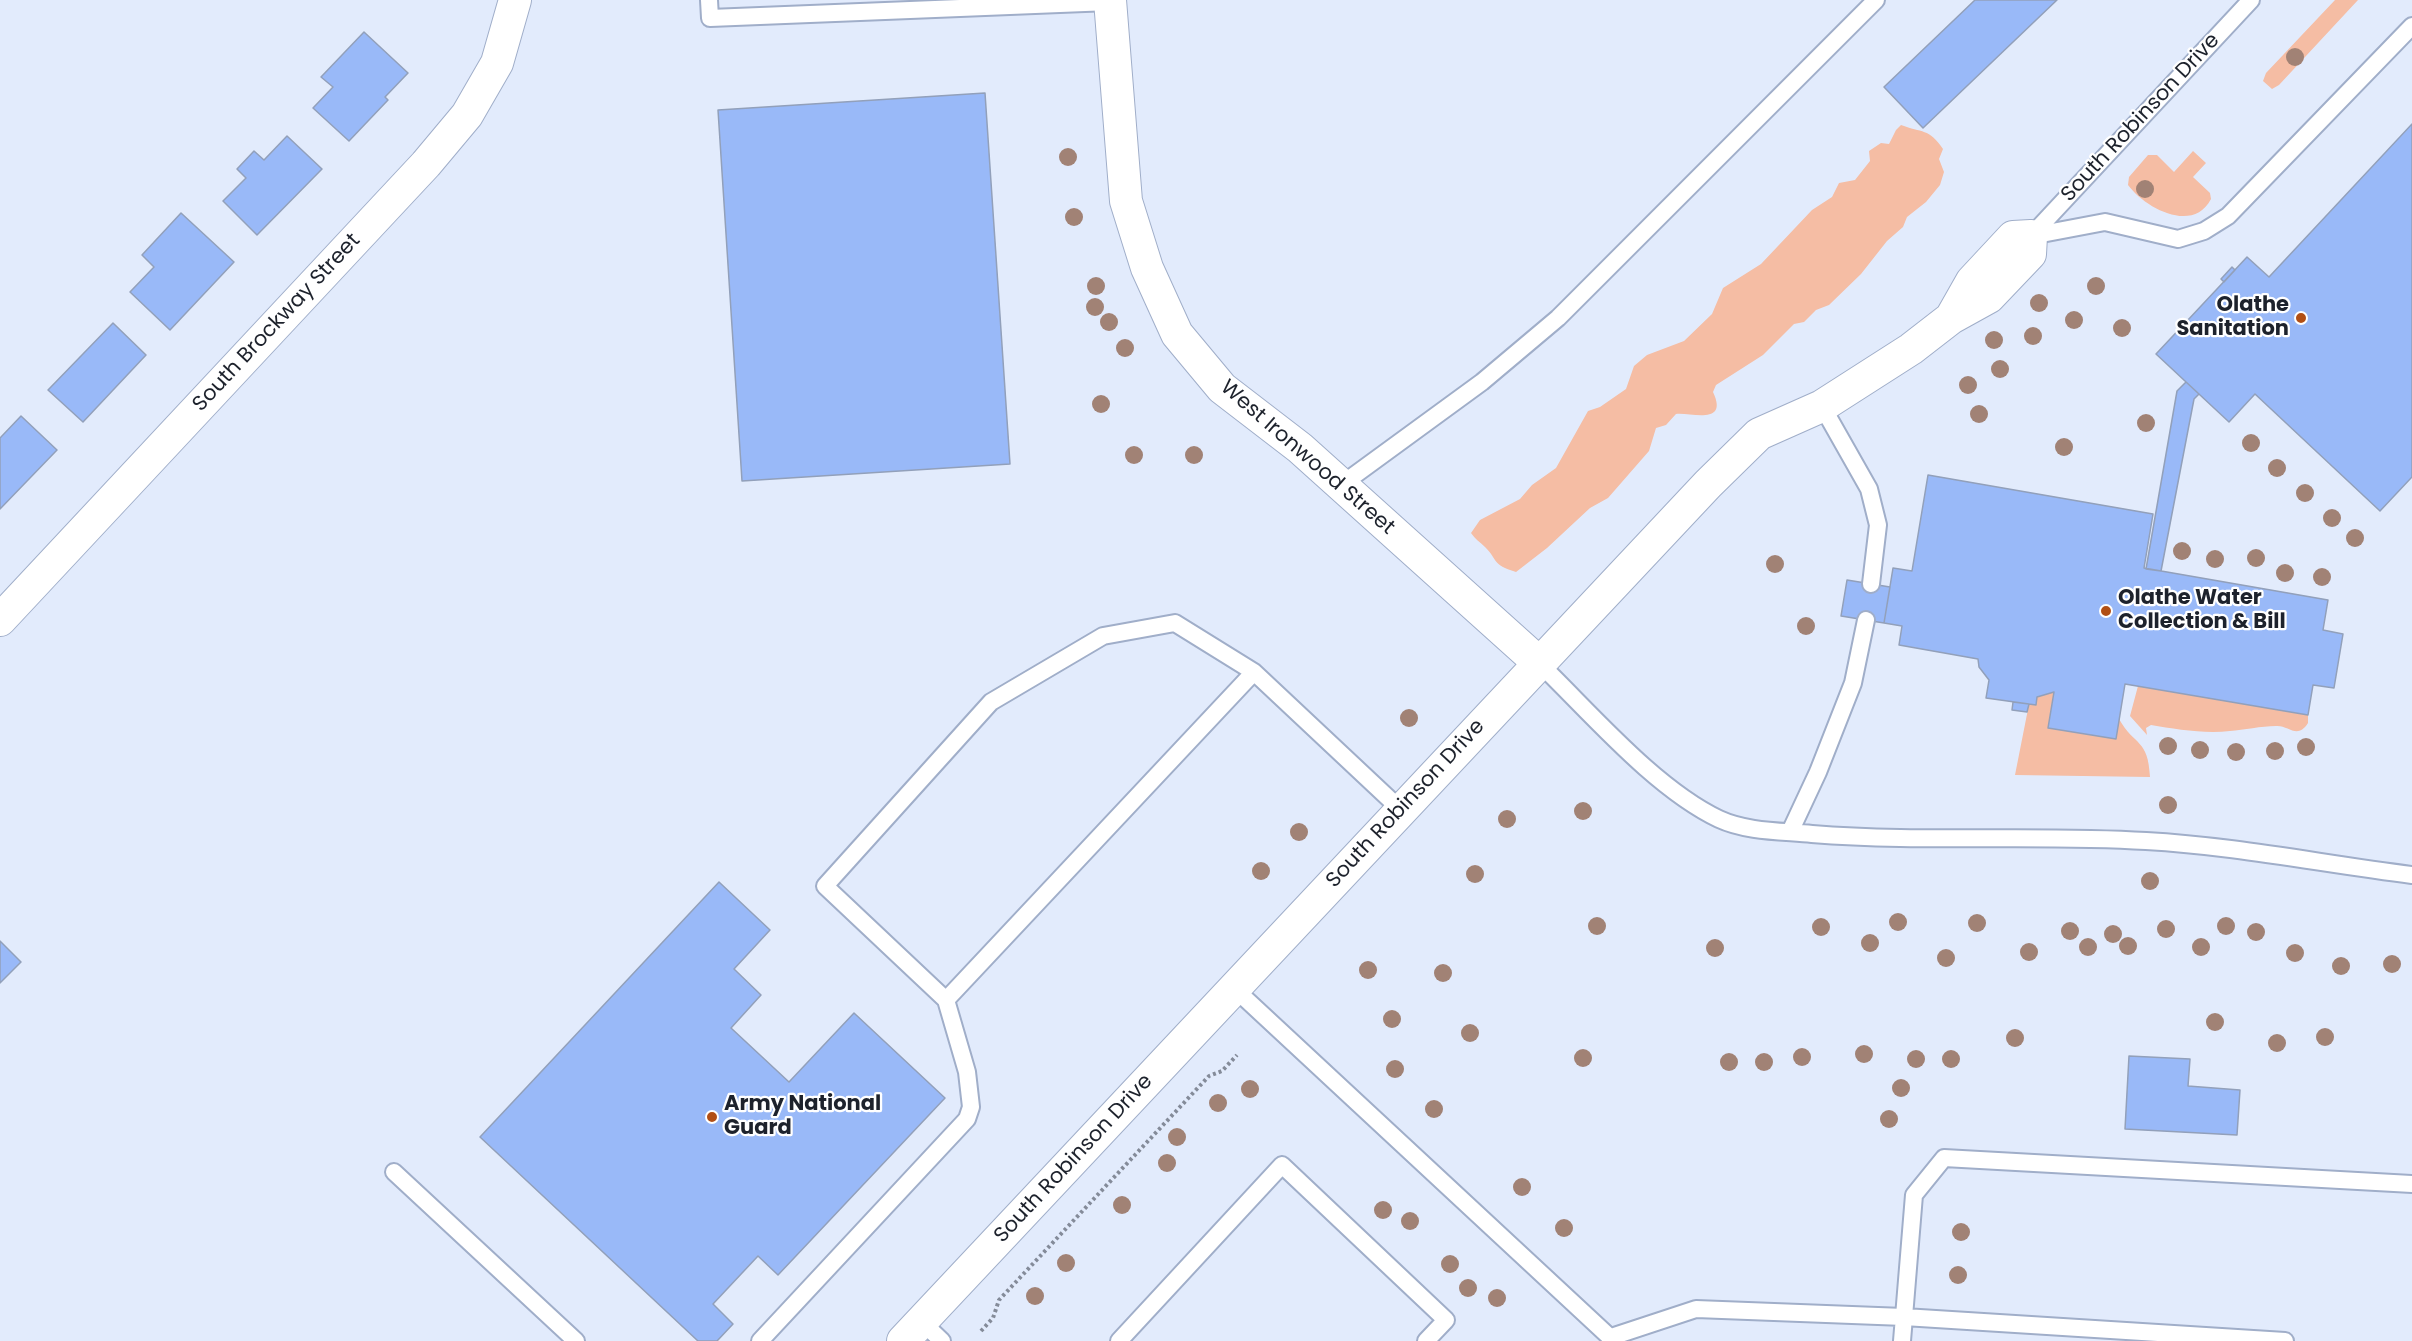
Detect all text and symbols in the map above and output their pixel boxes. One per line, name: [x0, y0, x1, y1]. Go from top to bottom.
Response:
street label: South Robinson Drive: [2056, 29, 2226, 207]
street label: South Brockway Street: [188, 229, 366, 417]
place label: Olathe Sanitation: [2176, 293, 2289, 343]
marker: Olathe Sanitation: [2294, 311, 2308, 325]
street label: West Ironwood Street: [1215, 375, 1399, 541]
place label: Olathe Water Collection & Bill: [2118, 586, 2286, 636]
marker: Olathe Water Collection & Bill: [2099, 604, 2113, 618]
street label: South Robinson Drive: [1321, 715, 1491, 893]
street label: South Robinson Drive: [989, 1070, 1159, 1248]
place label: Army National Guard: [724, 1092, 881, 1142]
marker: Army National Guard: [705, 1110, 719, 1124]

